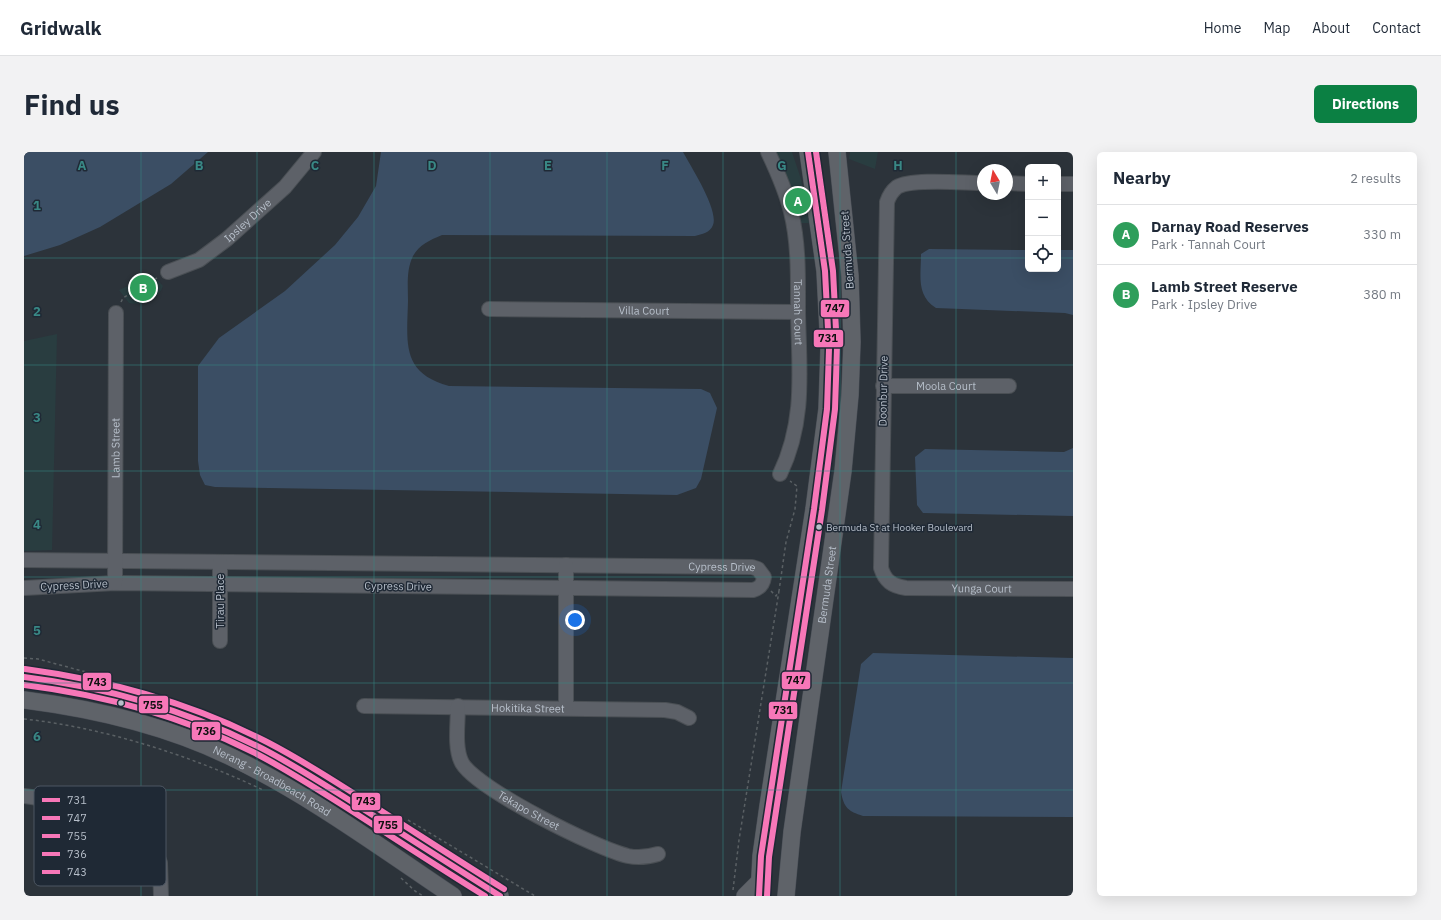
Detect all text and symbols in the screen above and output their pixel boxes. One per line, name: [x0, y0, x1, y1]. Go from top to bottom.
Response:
text: Gridwalk: [20, 16, 102, 40]
text: Home: [1204, 19, 1241, 37]
text: Map: [1263, 19, 1290, 37]
text: About: [1312, 19, 1350, 37]
text: Contact: [1372, 19, 1421, 37]
button: Directions: [1314, 85, 1417, 123]
text: Find us: [24, 86, 120, 123]
text: A: [78, 157, 87, 174]
text: B: [195, 157, 204, 174]
text: C: [311, 157, 320, 174]
text: D: [427, 157, 437, 174]
text: E: [544, 157, 552, 174]
text: F: [661, 157, 669, 174]
text: G: [777, 157, 787, 174]
text: H: [893, 157, 903, 174]
north arrow: [977, 164, 1013, 200]
map controls: [1025, 164, 1061, 272]
button: +: [1025, 164, 1061, 200]
text: Nearby: [1113, 167, 1171, 189]
text: 2 results: [1350, 170, 1401, 187]
pin: A: [785, 186, 811, 216]
street label: Ipsley Drive: [221, 196, 274, 245]
text: 1: [33, 197, 41, 214]
button: −: [1025, 200, 1061, 236]
street label: Bermuda Street: [837, 210, 857, 289]
text: Darnay Road Reserves: [1151, 217, 1309, 236]
text: A: [1122, 226, 1130, 243]
text: 330 m: [1363, 226, 1401, 243]
button: locate: [1025, 236, 1061, 272]
text: Park · Tannah Court: [1151, 236, 1265, 253]
pin: B: [130, 273, 156, 303]
text: Lamb Street Reserve: [1151, 277, 1298, 296]
street label: Tannah Court: [791, 279, 806, 346]
text: B: [1122, 286, 1130, 303]
text: 380 m: [1363, 286, 1401, 303]
text: Park · Ipsley Drive: [1151, 296, 1257, 313]
line badge: 747: [820, 299, 850, 318]
text: 747: [825, 301, 845, 315]
text: 2: [33, 303, 41, 320]
street label: Villa Court: [618, 303, 670, 318]
line badge: 731: [813, 329, 844, 348]
text: 731: [818, 331, 838, 345]
street label: Doonbur Drive: [875, 356, 891, 426]
street label: Moola Court: [916, 379, 976, 393]
text: 3: [33, 409, 41, 426]
street label: Lamb Street: [108, 418, 123, 478]
text: 4: [33, 516, 41, 533]
place label: Bermuda St at Hooker Boulevard: [826, 521, 973, 534]
marker: Bermuda St at Hooker Boulevard: [814, 522, 824, 532]
street label: Bermuda Street: [815, 545, 839, 624]
street label: Cypress Drive: [688, 559, 758, 575]
street label: Tirau Place: [213, 574, 227, 628]
street label: Cypress Drive: [40, 576, 108, 594]
street label: Cypress Drive: [364, 578, 432, 594]
street label: Yunga Court: [952, 581, 1012, 596]
your location: [565, 610, 585, 630]
text: 5: [33, 622, 41, 639]
line badge: 747: [781, 671, 811, 690]
line badge: 743: [82, 672, 112, 691]
text: 747: [786, 673, 806, 687]
text: 743: [87, 675, 107, 689]
line badge: 755: [138, 695, 169, 714]
unlabelled marker: [116, 698, 126, 708]
text: 755: [143, 698, 163, 712]
street label: Hokitika Street: [491, 701, 565, 716]
line badge: 731: [768, 701, 798, 720]
text: 731: [773, 703, 793, 717]
line badge: 736: [191, 721, 221, 741]
text: 736: [196, 724, 216, 738]
text: 6: [33, 728, 41, 745]
street label: Nerang - Broadbeach Road: [211, 743, 334, 819]
legend: [34, 786, 166, 886]
street label: Tekapo Street: [495, 787, 562, 833]
line badge: 743: [351, 792, 381, 811]
text: 731: [67, 793, 87, 807]
text: 743: [356, 794, 376, 808]
text: 747: [67, 811, 87, 825]
line badge: 755: [373, 815, 403, 834]
text: 755: [378, 818, 398, 832]
text: 755: [67, 829, 87, 843]
text: 736: [67, 847, 87, 861]
text: 743: [67, 865, 87, 879]

